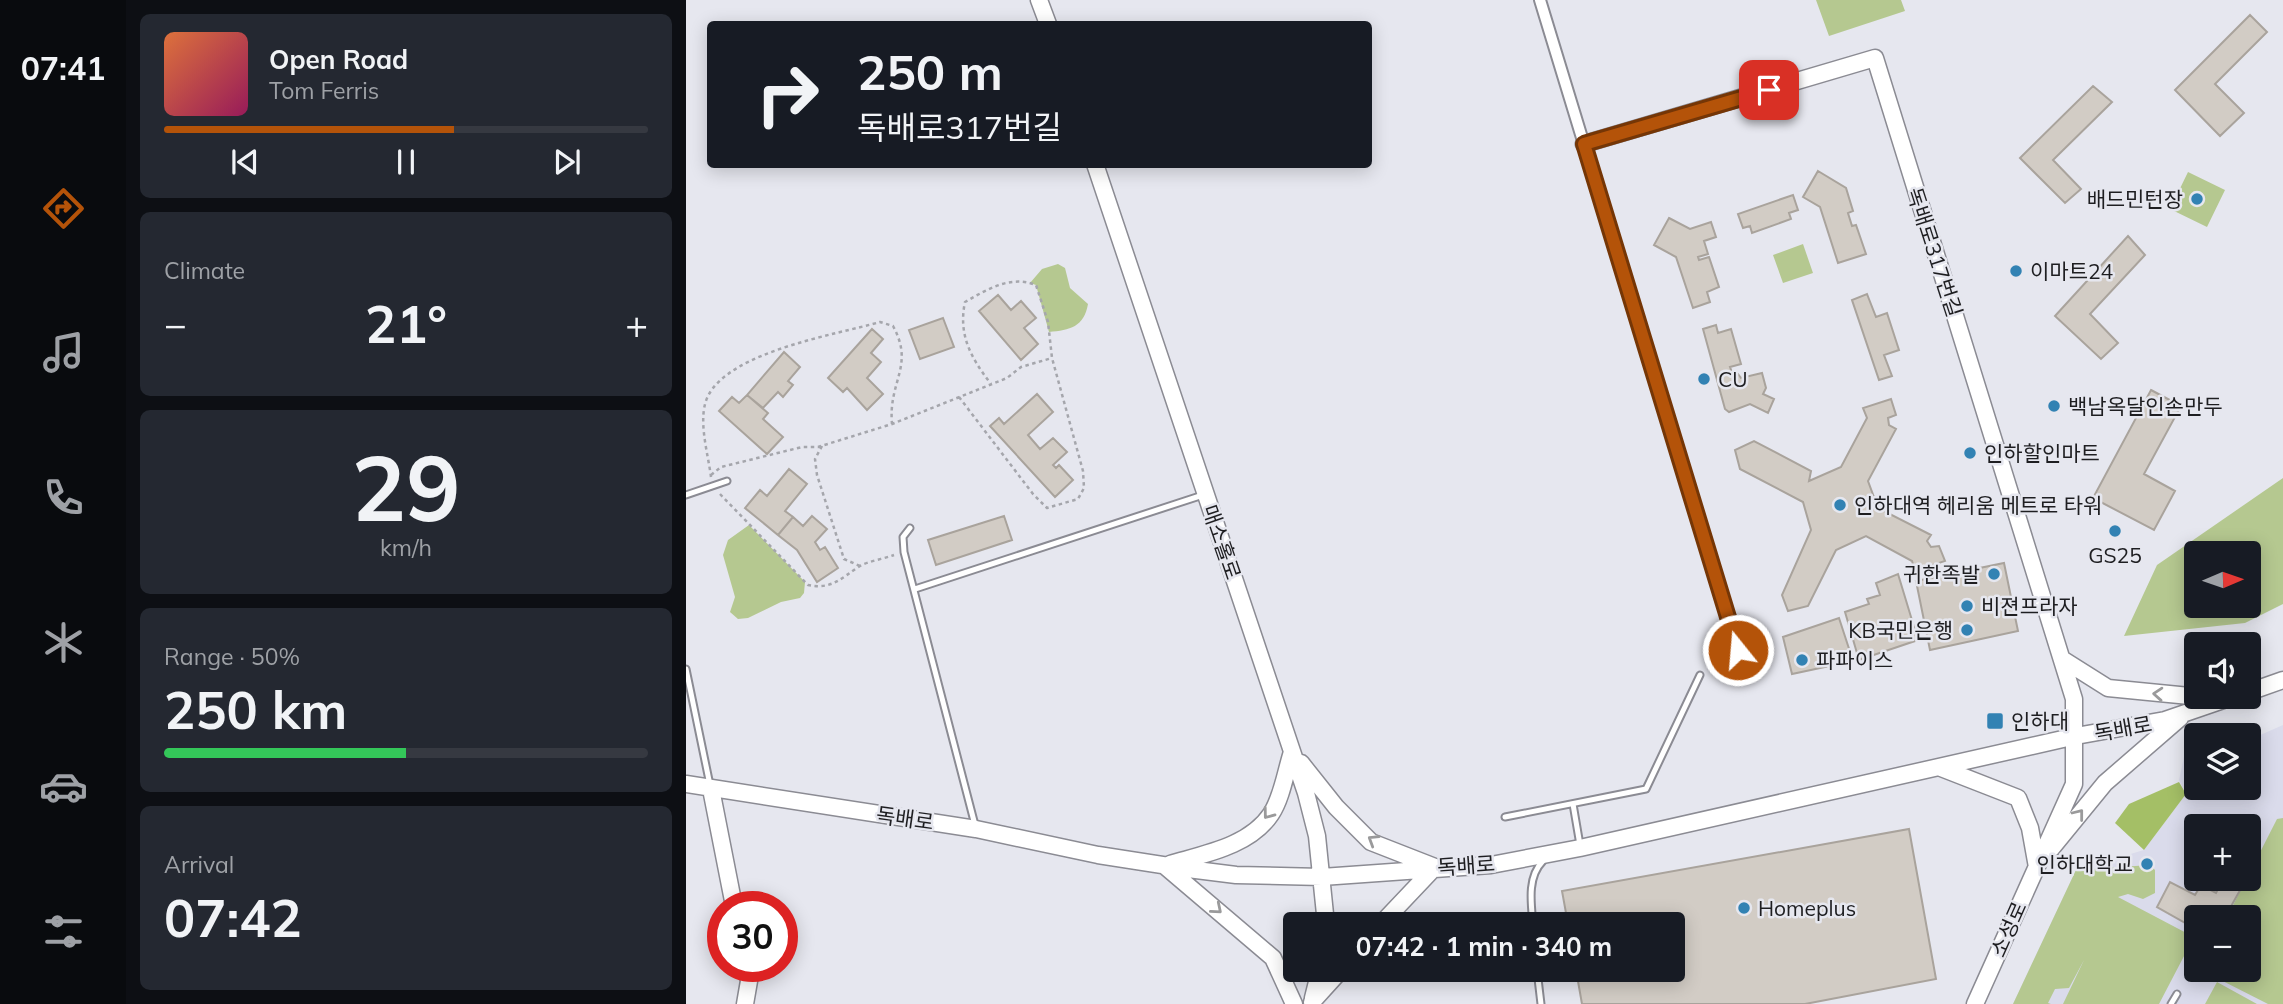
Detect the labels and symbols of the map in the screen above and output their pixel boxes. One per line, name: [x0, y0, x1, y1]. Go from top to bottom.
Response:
pin: [1739, 60, 1799, 120]
street label: 독배로317번길: [1902, 184, 1968, 320]
place label: 배드민턴장: [2086, 186, 2183, 212]
marker: 배드민턴장: [2189, 191, 2205, 207]
place label: 이마트24: [2030, 258, 2114, 284]
marker: 이마트24: [2008, 263, 2024, 279]
place label: CU: [1718, 366, 1748, 392]
marker: CU: [1696, 371, 1712, 387]
place label: 백남옥달인손만두: [2068, 393, 2223, 419]
marker: 백남옥달인손만두: [2046, 398, 2062, 414]
place label: 인하할인마트: [1984, 440, 2100, 466]
marker: 인하할인마트: [1962, 445, 1978, 461]
place label: 인하대역 헤리움 메트로 타워: [1854, 492, 2102, 518]
marker: 인하대역 헤리움 메트로 타워: [1832, 497, 1848, 513]
street label: 매소홀로: [1197, 501, 1247, 583]
marker: GS25: [2107, 523, 2123, 539]
north arrow: [2184, 541, 2261, 618]
place label: GS25: [2088, 542, 2142, 568]
place label: 귀한족발: [1903, 561, 1980, 587]
marker: 귀한족발: [1986, 566, 2002, 582]
place label: 비젼프라자: [1981, 593, 2078, 619]
marker: 비젼프라자: [1959, 598, 1975, 614]
position arrow: [1701, 613, 1775, 687]
place label: KB국민은행: [1848, 617, 1953, 643]
marker: KB국민은행: [1959, 622, 1975, 638]
place label: 파파이스: [1816, 647, 1893, 673]
marker: 파파이스: [1794, 652, 1810, 668]
one-way arrow: [2153, 687, 2164, 702]
place label: 인하대: [2011, 708, 2069, 734]
street label: 독배로: [2092, 710, 2154, 746]
marker: 인하대: [1985, 711, 2005, 731]
street label: 독배로: [874, 801, 936, 835]
one-way arrow: [1264, 807, 1276, 819]
one-way arrow: [2071, 809, 2083, 822]
one-way arrow: [1368, 835, 1381, 848]
street label: 독배로: [1436, 850, 1496, 880]
place label: 인하대학교: [2036, 851, 2133, 877]
marker: 인하대학교: [2139, 856, 2155, 872]
speed limit sign: 30: [707, 891, 798, 982]
place label: Homeplus: [1758, 895, 1856, 921]
street label: 소성로: [1984, 897, 2032, 961]
marker: Homeplus: [1736, 900, 1752, 916]
one-way arrow: [1208, 901, 1221, 913]

